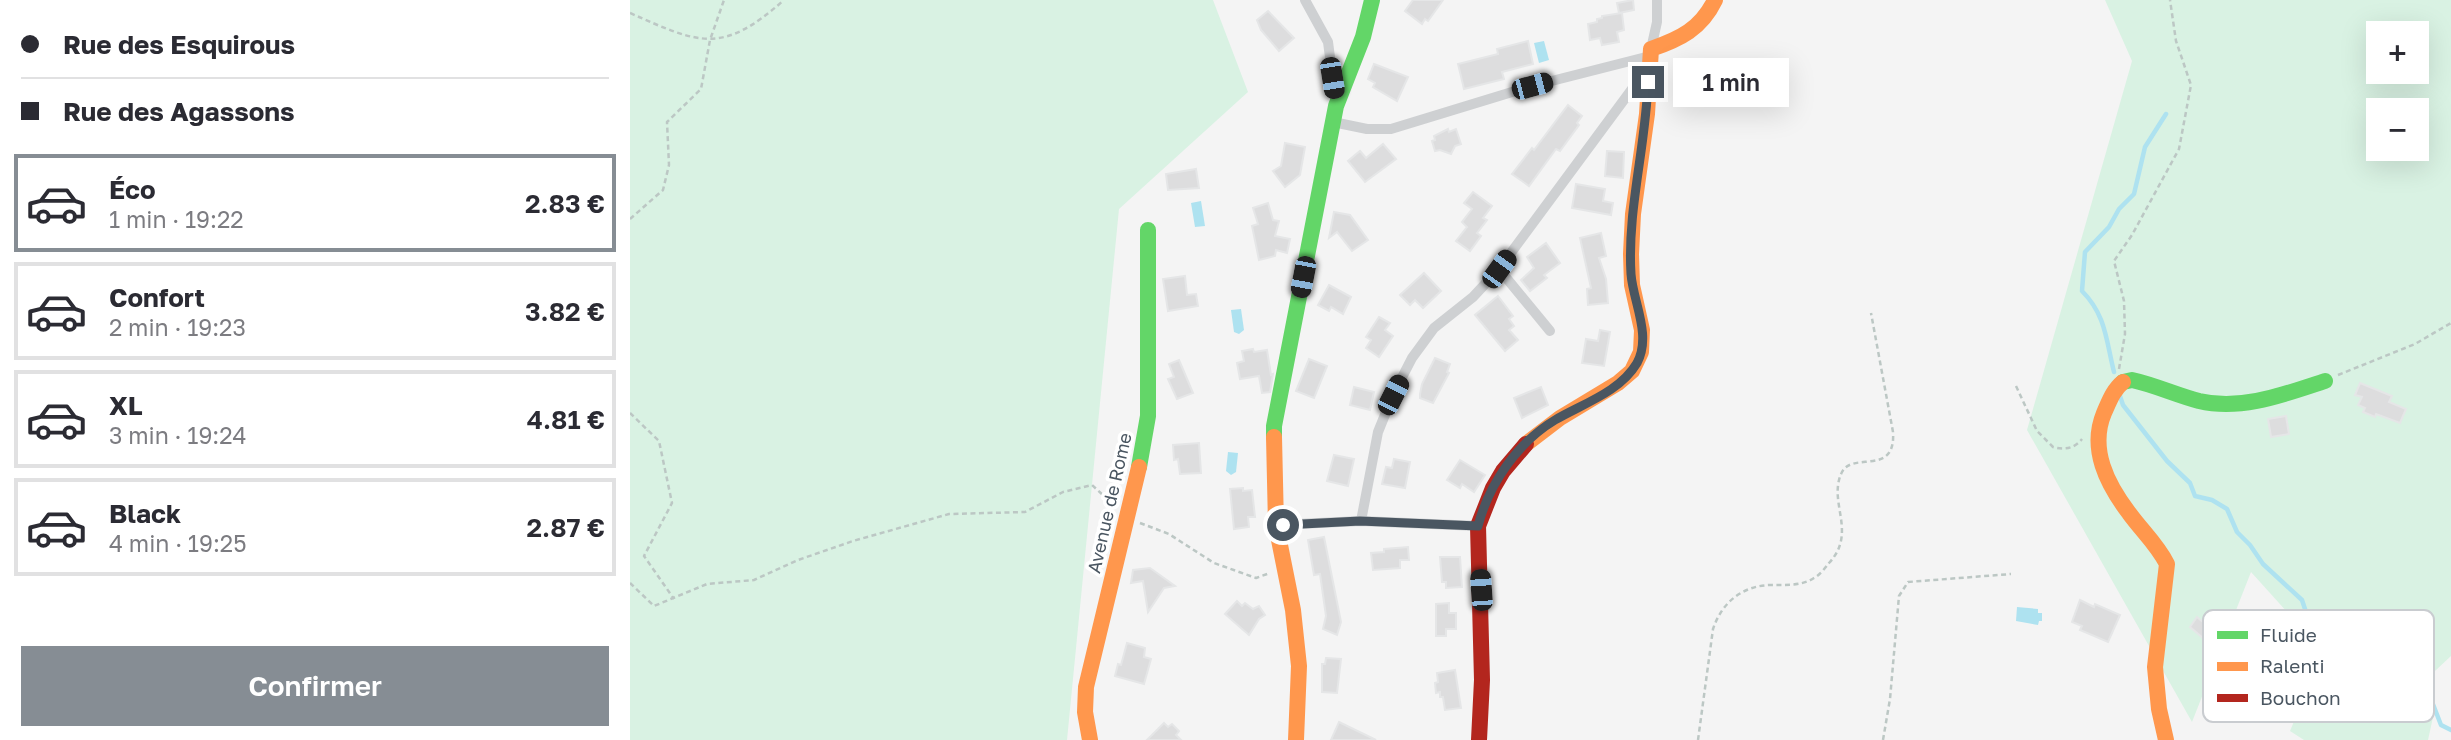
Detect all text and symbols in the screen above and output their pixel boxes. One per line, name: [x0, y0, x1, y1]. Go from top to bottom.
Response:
map controls: [2366, 21, 2429, 161]
button: +: [2366, 21, 2429, 84]
text: Rue des Esquirous: [63, 29, 295, 60]
car: [1319, 56, 1346, 100]
callout: 1 min: [1672, 57, 1788, 106]
route end: [1632, 66, 1664, 98]
text: 1 min: [1702, 68, 1760, 96]
car: [1509, 70, 1556, 102]
text: Rue des Agassons: [63, 96, 295, 127]
button: −: [2366, 98, 2429, 161]
icon: car: [25, 172, 88, 235]
text: Éco: [109, 174, 156, 205]
text: 2.83 €: [525, 188, 605, 219]
text: 1 min · 19:22: [109, 205, 244, 233]
car: [1479, 246, 1520, 292]
car: [1289, 254, 1318, 300]
icon: car: [25, 280, 88, 343]
text: Confort: [109, 282, 205, 313]
text: 3.82 €: [525, 296, 605, 327]
text: 2 min · 19:23: [109, 313, 246, 341]
car: [1375, 372, 1412, 418]
icon: car: [25, 388, 88, 451]
text: XL: [109, 390, 143, 421]
text: 4.81 €: [527, 404, 605, 435]
text: 3 min · 19:24: [109, 421, 247, 449]
street label: Avenue de Rome: [1082, 430, 1136, 575]
icon: car: [25, 496, 88, 559]
text: Black: [109, 498, 181, 529]
route start: [1267, 509, 1299, 541]
text: 2.87 €: [527, 512, 605, 543]
text: 4 min · 19:25: [109, 529, 247, 557]
car: [1470, 568, 1493, 612]
legend: [2203, 610, 2434, 722]
text: Fluide: [2260, 623, 2317, 646]
button: Confirmer: [21, 646, 609, 726]
text: Ralenti: [2260, 654, 2325, 677]
text: Bouchon: [2260, 686, 2341, 709]

